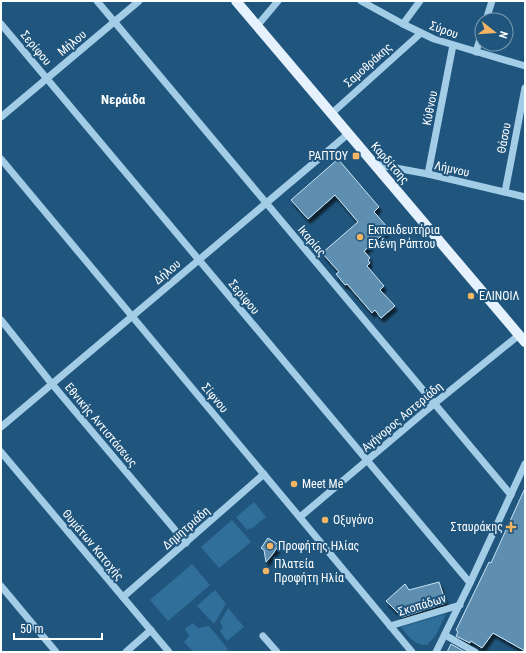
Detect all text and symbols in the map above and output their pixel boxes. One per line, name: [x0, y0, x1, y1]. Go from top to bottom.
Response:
north arrow: [474, 12, 514, 52]
street label: Σύρου: [428, 18, 461, 42]
street label: Μήλου: [55, 27, 89, 59]
street label: Σερίφου: [18, 28, 55, 68]
text: N: [496, 30, 510, 40]
street label: Σαμοθράκης: [341, 40, 395, 90]
street label: Κύθνου: [420, 89, 440, 127]
district label: Νεράιδα: [101, 92, 146, 107]
street label: Θάσου: [494, 121, 514, 154]
street label: Καρδίτσης: [368, 139, 412, 187]
place label: ΡΑΠΤΟΥ: [308, 149, 349, 163]
marker: ΡΑΠΤΟΥ: [351, 151, 361, 161]
street label: Λήμνου: [433, 158, 471, 180]
street label: Ικαρίας: [295, 223, 329, 260]
place label: Εκπαιδευτήρια Ελένη Ράπτου: [368, 223, 440, 251]
marker: Εκπαιδευτήρια Ελένη Ράπτου: [355, 232, 365, 242]
street label: Δήλου: [151, 257, 184, 287]
street label: Σερίφου: [226, 277, 263, 317]
place label: ΕΛΙΝΟΙΛ: [479, 289, 520, 303]
marker: ΕΛΙΝΟΙΛ: [466, 291, 476, 301]
street label: Αγήνορος Αστεριάδη: [359, 379, 445, 455]
street label: Εθνικής Αντιστάσεως: [62, 380, 140, 470]
street label: Σίφνου: [199, 381, 231, 416]
place label: Meet Me: [302, 477, 344, 491]
marker: Meet Me: [289, 479, 299, 489]
street label: Δημητριάδη: [159, 504, 213, 552]
street label: Θυμάτων Κατοχής: [59, 507, 127, 583]
place label: Οξυγόνο: [333, 513, 373, 528]
marker: Οξυγόνο: [320, 515, 330, 525]
place label: Σταυράκης: [450, 520, 503, 534]
marker: Σταυράκης: [506, 522, 516, 532]
place label: Προφήτης Ηλίας: [278, 539, 360, 553]
marker: Προφήτης Ηλίας: [265, 541, 275, 551]
place label: Πλατεία Προφήτη Ηλία: [274, 557, 344, 585]
marker: Πλατεία Προφήτη Ηλία: [261, 566, 271, 576]
street label: Σκοπάδων: [396, 591, 448, 619]
scale bar: [14, 615, 102, 641]
text: 50 m: [20, 622, 44, 636]

